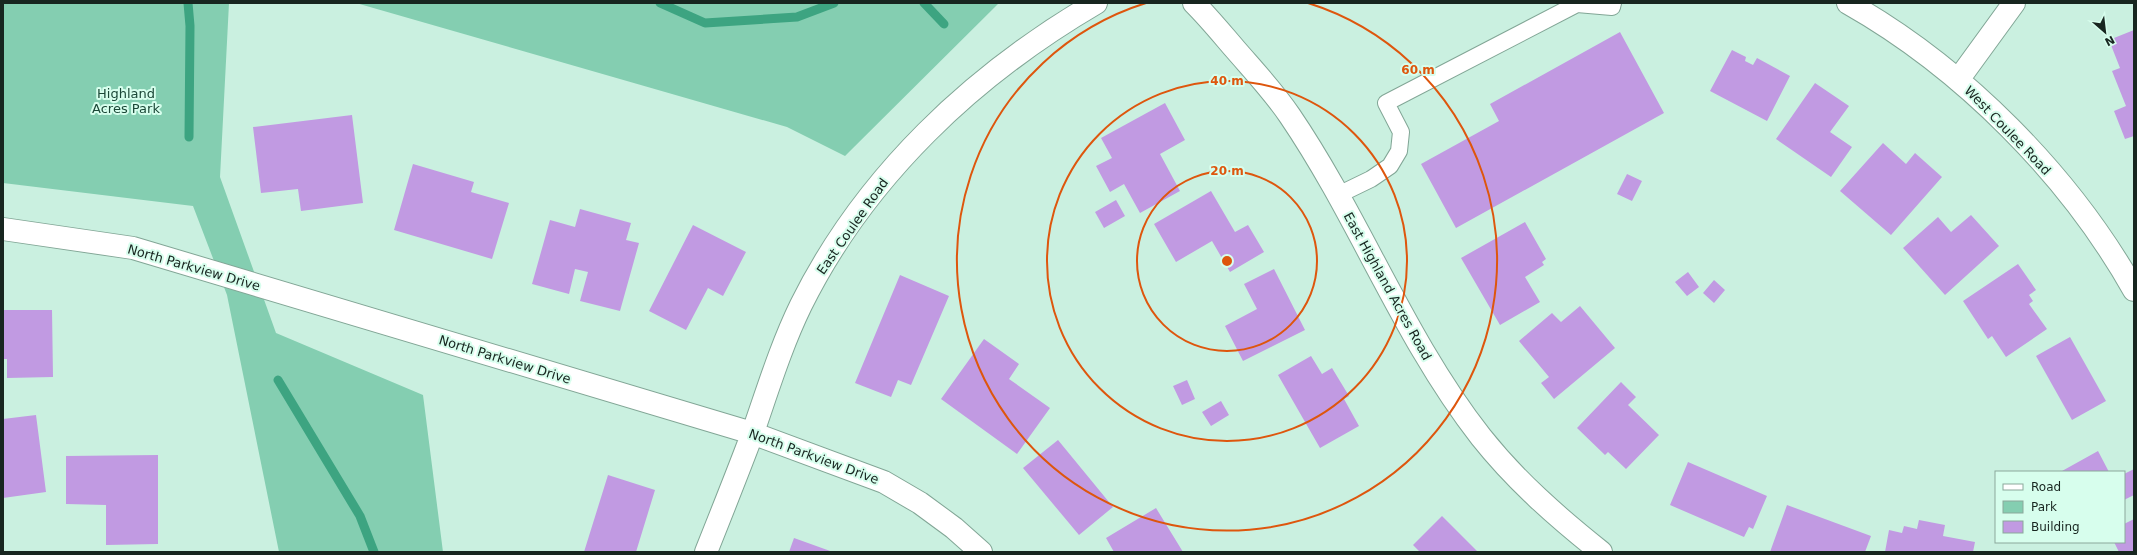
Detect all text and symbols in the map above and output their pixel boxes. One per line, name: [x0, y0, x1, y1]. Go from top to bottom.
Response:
north arrow: [2085, 12, 2125, 52]
text: N: [2102, 32, 2117, 48]
text: 60 m: [1401, 63, 1435, 77]
text: 40 m: [1210, 74, 1244, 88]
street label: West Coulee Road: [1961, 83, 2054, 178]
park label: Highland Acres Park: [92, 86, 160, 116]
text: 20 m: [1210, 164, 1244, 178]
street label: East Coulee Road: [814, 175, 891, 277]
street label: East Highland Acres Road: [1341, 210, 1435, 363]
street label: North Parkview Drive: [126, 241, 262, 294]
centre of rings: [1220, 254, 1234, 268]
street label: North Parkview Drive: [437, 332, 573, 387]
street label: North Parkview Drive: [747, 426, 881, 487]
legend: [1995, 471, 2125, 543]
text: Road: [2031, 480, 2061, 494]
text: Park: [2031, 500, 2057, 514]
text: Building: [2031, 520, 2080, 534]

